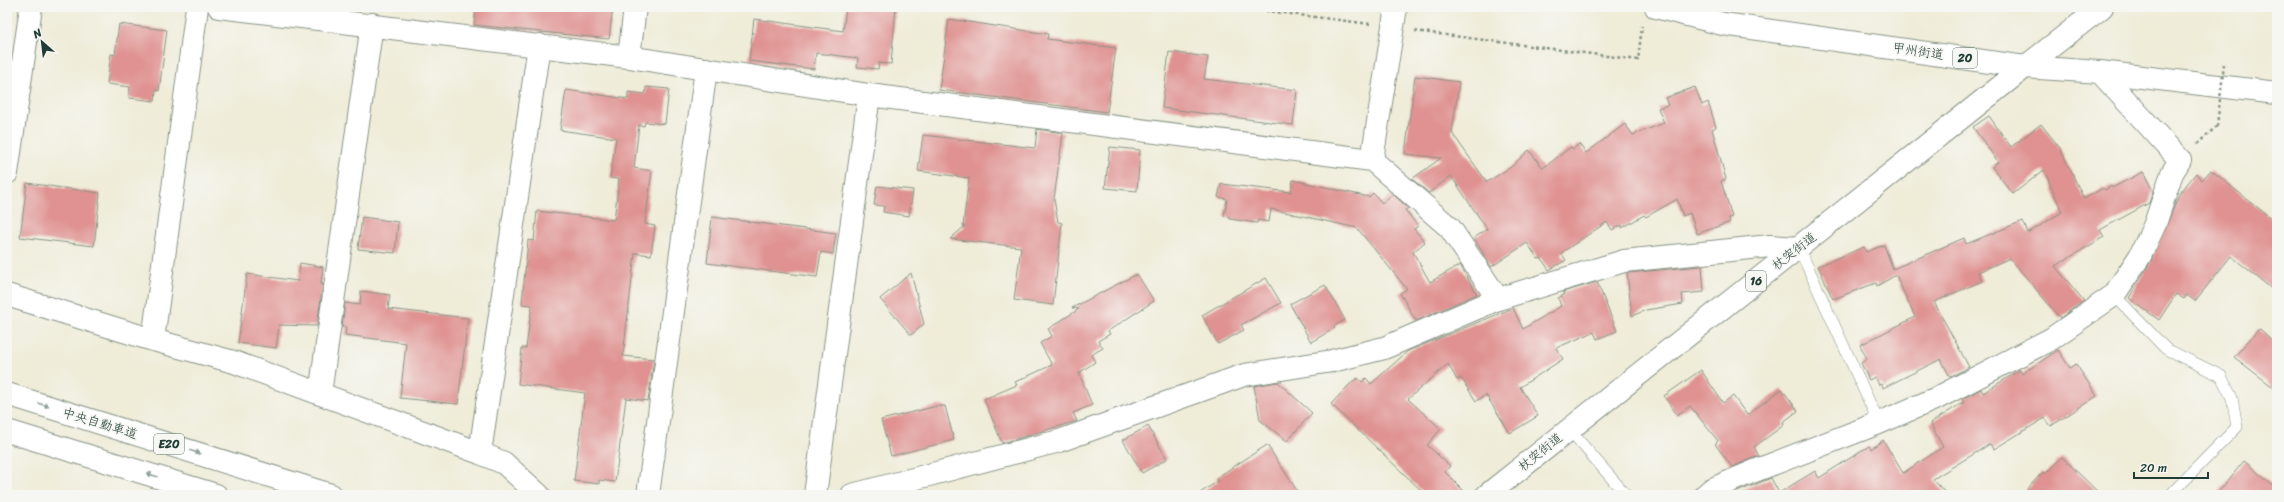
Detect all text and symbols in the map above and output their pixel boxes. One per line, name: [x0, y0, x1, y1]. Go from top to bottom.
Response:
north arrow: [22, 22, 62, 62]
text: N: [29, 23, 46, 44]
street label: 甲州街道: [1891, 36, 1945, 66]
road number: 20: [1953, 48, 1977, 68]
street label: 杖突街道: [1766, 226, 1822, 276]
road number: 16: [1746, 271, 1766, 291]
street label: 中央自動車道: [59, 401, 141, 445]
one-way arrow: [39, 402, 51, 408]
street label: 杖突街道: [1513, 427, 1567, 477]
road number: E20: [154, 434, 184, 454]
one-way arrow: [189, 450, 201, 456]
scale bar: [2134, 454, 2208, 480]
text: 20 m: [2140, 457, 2167, 479]
one-way arrow: [145, 472, 157, 478]

